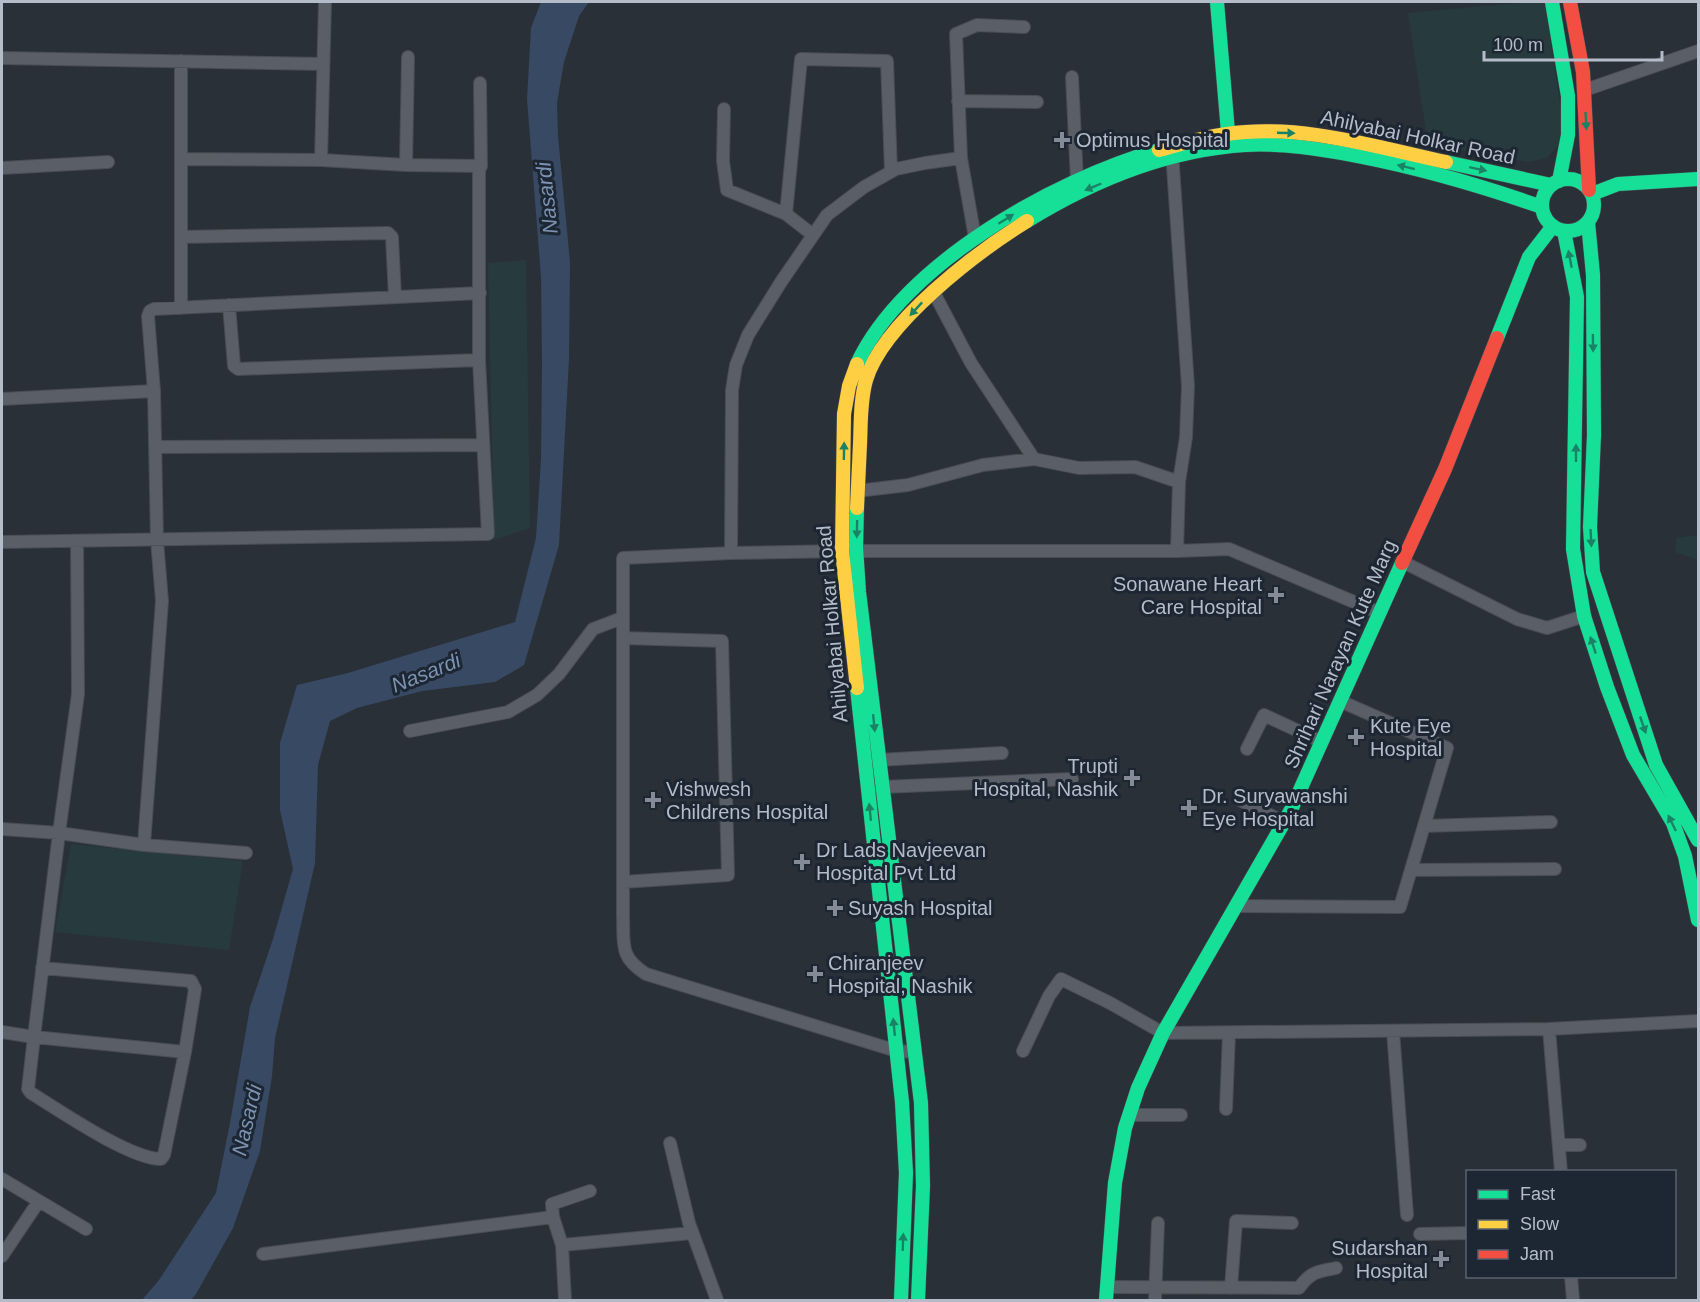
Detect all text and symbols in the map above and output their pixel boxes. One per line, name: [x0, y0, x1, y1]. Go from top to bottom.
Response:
scale bar: [1484, 24, 1662, 62]
text: 100 m: [1493, 35, 1543, 55]
street label: Ahilyabai Holkar Road: [1319, 106, 1517, 168]
one-way arrow: [1582, 112, 1591, 131]
one-way arrow: [1277, 128, 1296, 138]
place label: Optimus Hospital: [1076, 129, 1228, 151]
marker: Optimus Hospital: [1053, 131, 1071, 149]
water label: Nasardi: [531, 160, 562, 235]
one-way arrow: [1397, 161, 1415, 171]
one-way arrow: [1468, 165, 1487, 174]
one-way arrow: [1083, 182, 1101, 192]
one-way arrow: [998, 213, 1014, 224]
one-way arrow: [1565, 249, 1574, 268]
one-way arrow: [909, 301, 923, 316]
one-way arrow: [1588, 334, 1598, 353]
one-way arrow: [839, 441, 848, 460]
one-way arrow: [1571, 443, 1581, 462]
one-way arrow: [852, 519, 861, 538]
street label: Ahilyabai Holkar Road: [812, 524, 852, 724]
one-way arrow: [1586, 529, 1595, 548]
street label: Shrihari Narayan Kute Marg: [1280, 536, 1400, 772]
place label: Sonawane Heart Care Hospital: [1113, 573, 1262, 618]
marker: Sonawane Heart Care Hospital: [1267, 586, 1285, 604]
one-way arrow: [1588, 636, 1598, 654]
water label: Nasardi: [388, 648, 465, 697]
one-way arrow: [869, 713, 879, 732]
place label: Kute Eye Hospital: [1370, 715, 1451, 760]
one-way arrow: [1638, 716, 1648, 734]
marker: Kute Eye Hospital: [1347, 728, 1365, 746]
place label: Trupti Hospital, Nashik: [973, 755, 1119, 800]
marker: Trupti Hospital, Nashik: [1123, 769, 1141, 787]
place label: Vishwesh Childrens Hospital: [666, 778, 828, 823]
place label: Dr. Suryawanshi Eye Hospital: [1202, 785, 1348, 830]
marker: Vishwesh Childrens Hospital: [644, 791, 662, 809]
marker: Dr. Suryawanshi Eye Hospital: [1180, 799, 1198, 817]
one-way arrow: [865, 802, 875, 821]
one-way arrow: [1667, 815, 1676, 832]
place label: Dr Lads Navjeevan Hospital Pvt Ltd: [816, 839, 986, 884]
marker: Dr Lads Navjeevan Hospital Pvt Ltd: [793, 853, 811, 871]
place label: Suyash Hospital: [848, 897, 993, 919]
marker: Suyash Hospital: [826, 899, 844, 917]
place label: Chiranjeev Hospital, Nashik: [828, 952, 974, 997]
marker: Chiranjeev Hospital, Nashik: [806, 965, 824, 983]
one-way arrow: [889, 1017, 899, 1036]
water label: Nasardi: [227, 1081, 266, 1158]
legend: [1466, 1170, 1676, 1278]
text: Fast: [1520, 1184, 1555, 1204]
text: Slow: [1520, 1214, 1560, 1234]
one-way arrow: [899, 1233, 908, 1252]
place label: Sudarshan Hospital: [1331, 1237, 1428, 1282]
text: Jam: [1520, 1244, 1554, 1264]
marker: Sudarshan Hospital: [1432, 1250, 1450, 1268]

